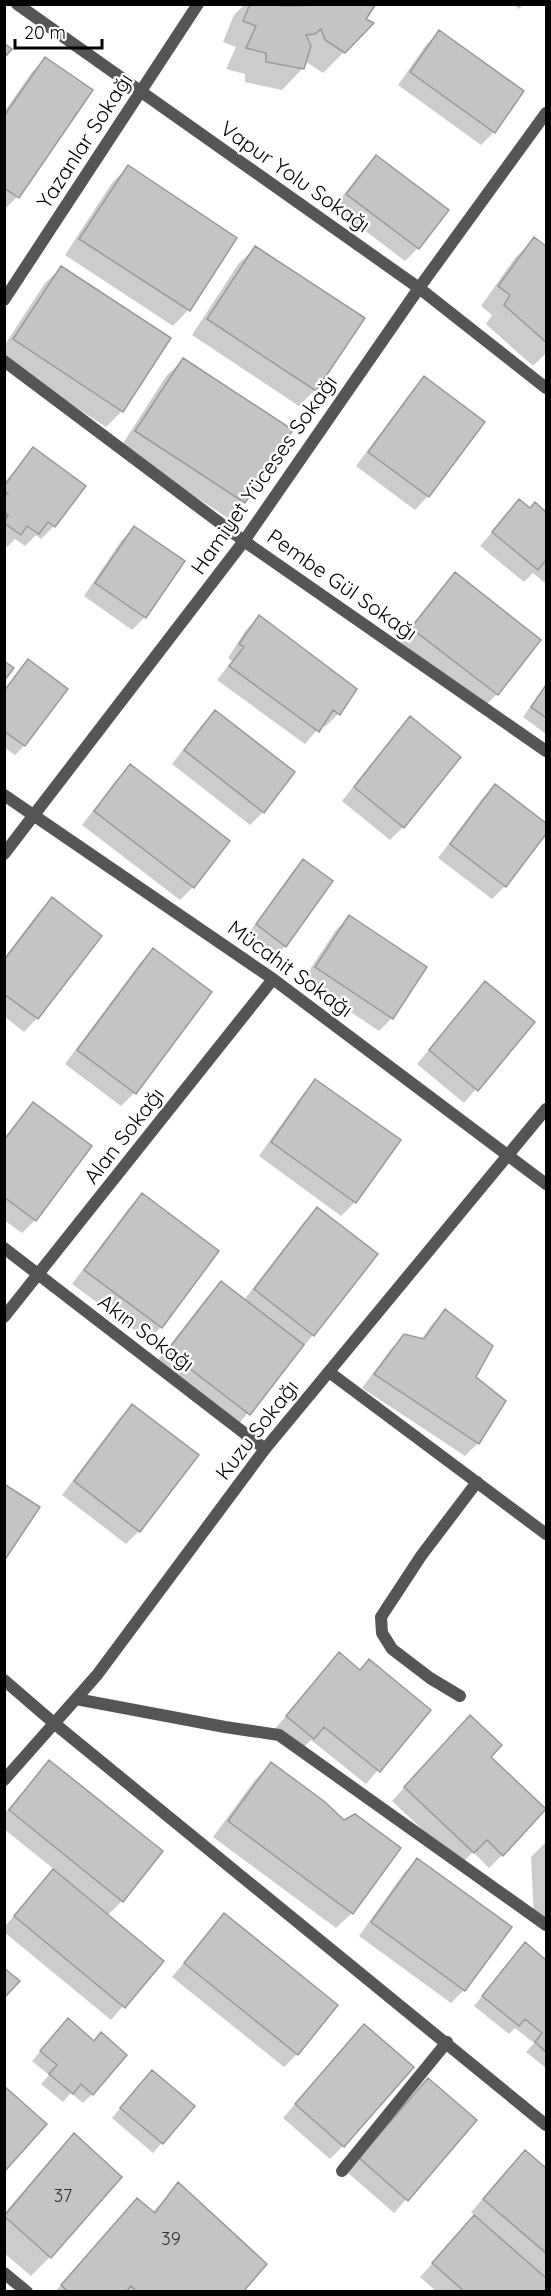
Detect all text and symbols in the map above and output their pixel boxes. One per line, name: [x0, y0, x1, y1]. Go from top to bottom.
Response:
scale bar: [15, 12, 102, 50]
text: 20 m: [24, 21, 66, 44]
street label: Yazanlar Sokağı: [31, 68, 138, 213]
street label: Vapur Yolu Sokağı: [216, 115, 375, 238]
street label: Hamiyet Yüceses Sokağı: [184, 370, 342, 579]
street label: Pembe Gül Sokağı: [263, 523, 422, 646]
street label: Mücahit Sokağı: [223, 914, 358, 1022]
street label: Alan Sokağı: [78, 1082, 169, 1189]
street label: Akın Sokağı: [94, 1288, 200, 1377]
street label: Kuzu Sokağı: [209, 1374, 303, 1485]
house number: 37: [54, 2184, 72, 2207]
house number: 39: [161, 2227, 181, 2250]

